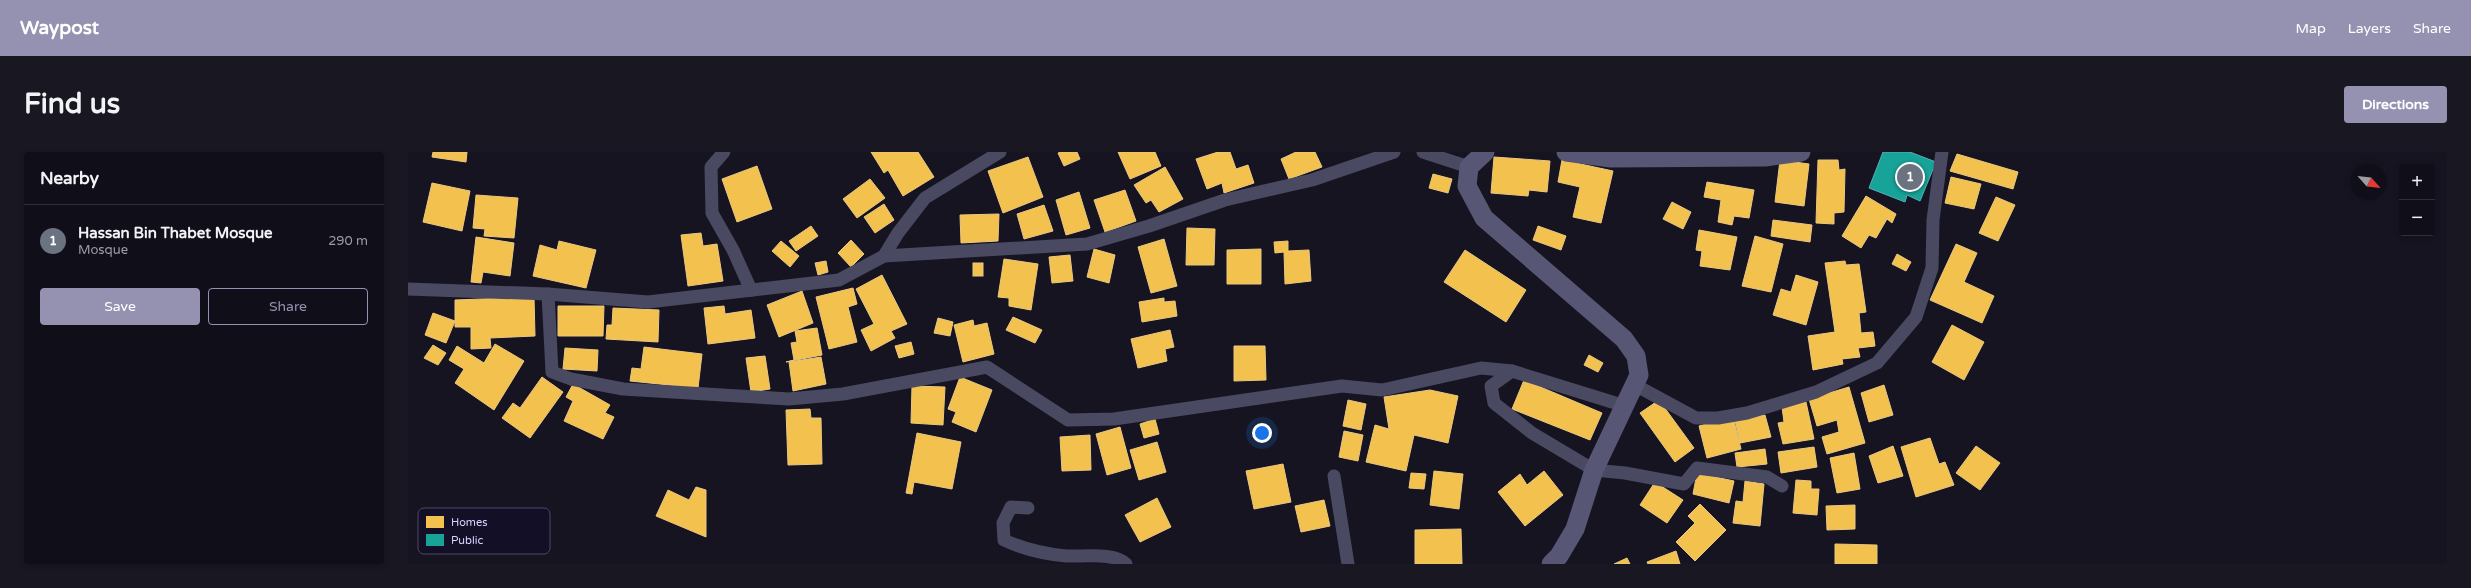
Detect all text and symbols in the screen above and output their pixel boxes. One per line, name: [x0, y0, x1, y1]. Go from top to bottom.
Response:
text: Waypost: [20, 17, 99, 39]
text: Map: [2296, 20, 2326, 37]
text: Layers: [2348, 20, 2391, 37]
text: Share: [2413, 20, 2451, 37]
button: Directions: [2344, 86, 2447, 123]
text: Find us: [24, 87, 120, 121]
pin: 1: [1897, 162, 1923, 192]
north arrow: [2351, 164, 2387, 200]
map controls: [2399, 164, 2435, 236]
button: +: [2399, 164, 2435, 200]
text: Nearby: [40, 168, 99, 189]
button: −: [2399, 200, 2435, 236]
text: Hassan Bin Thabet Mosque: [78, 224, 273, 242]
text: 1: [49, 233, 57, 249]
text: 290 m: [328, 233, 368, 249]
text: Mosque: [78, 242, 128, 258]
button: Save: [40, 288, 200, 325]
button: Share: [208, 288, 368, 325]
your location: [1252, 423, 1272, 443]
legend: [418, 508, 550, 554]
text: Homes: [451, 516, 487, 529]
text: Public: [451, 534, 483, 547]

